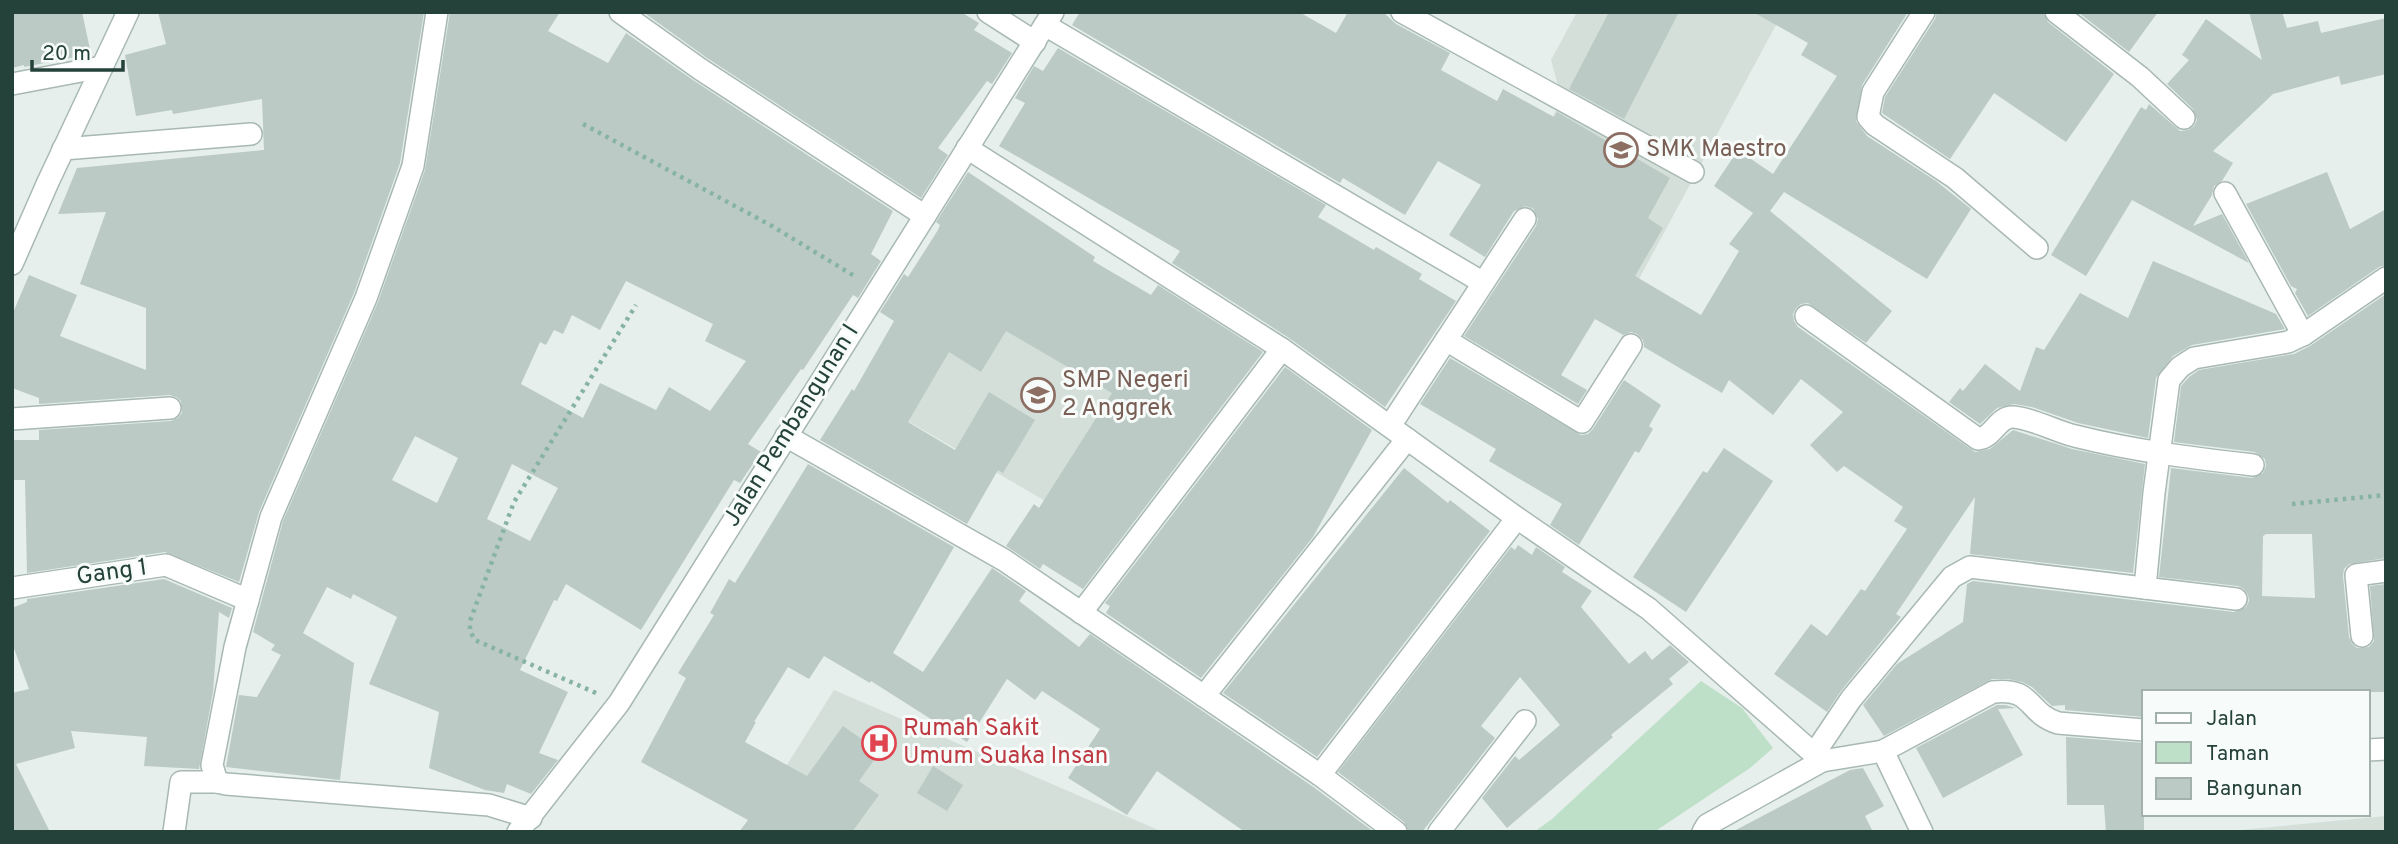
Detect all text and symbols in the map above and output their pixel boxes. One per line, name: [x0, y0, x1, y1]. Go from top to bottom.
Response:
scale bar: [32, 28, 122, 72]
text: 20 m: [42, 41, 91, 68]
school or university icon: SMK Maestro: [1602, 131, 1640, 169]
place label: SMK Maestro: [1646, 135, 1787, 165]
street label: Jalan Pembangunan I: [718, 319, 866, 533]
place label: SMP Negeri 2 Anggrek: [1062, 366, 1189, 424]
school or university icon: SMP Negeri 2 Anggrek: [1019, 376, 1057, 414]
street label: Gang 1: [75, 553, 149, 593]
legend: [2142, 690, 2370, 816]
text: Jalan: [2206, 706, 2257, 733]
place label: Rumah Sakit Umum Suaka Insan: [903, 714, 1108, 772]
hospital icon: Rumah Sakit Umum Suaka Insan: [860, 724, 898, 762]
text: Taman: [2206, 741, 2269, 768]
text: Bangunan: [2206, 776, 2302, 803]

